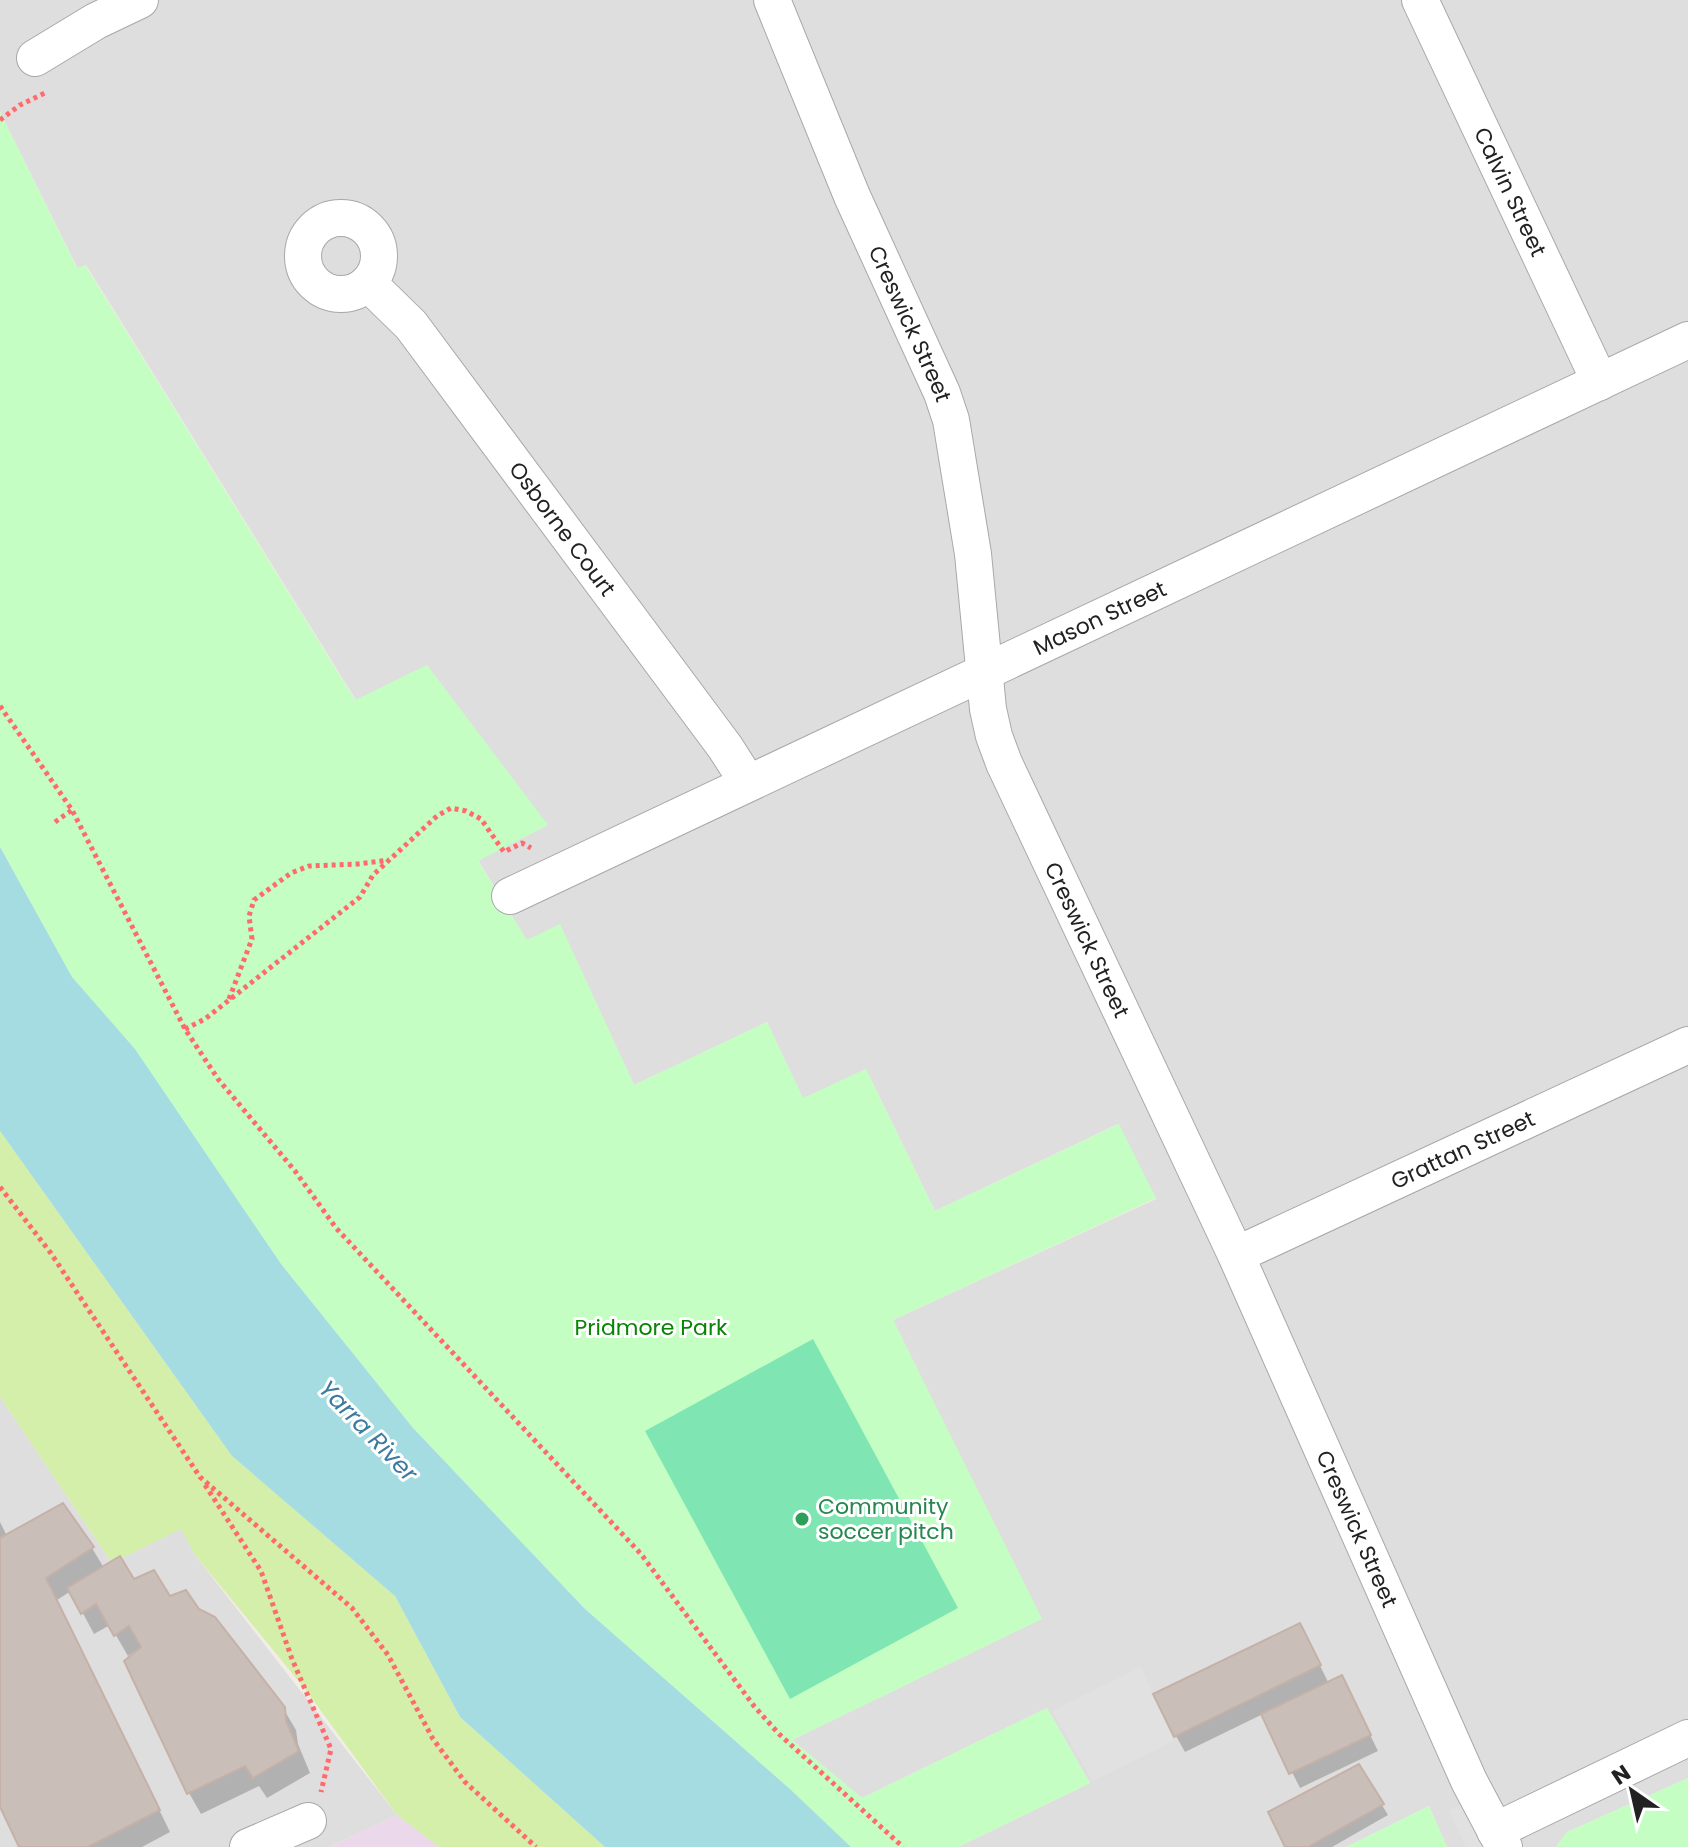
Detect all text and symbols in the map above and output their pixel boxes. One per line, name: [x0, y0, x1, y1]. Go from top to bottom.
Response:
street label: Calvin Street: [1466, 122, 1554, 262]
street label: Creswick Street: [861, 241, 959, 406]
street label: Osborne Court: [502, 455, 623, 603]
street label: Mason Street: [1028, 573, 1171, 663]
street label: Creswick Street: [1037, 857, 1137, 1023]
street label: Grattan Street: [1386, 1103, 1540, 1197]
park label: Pridmore Park: [575, 1312, 728, 1343]
water label: Yarra River: [312, 1373, 426, 1489]
street label: Creswick Street: [1308, 1445, 1405, 1612]
place label: Community soccer pitch: [818, 1491, 954, 1547]
marker: Community soccer pitch: [793, 1510, 811, 1528]
north arrow: [1592, 1751, 1672, 1831]
text: N: [1606, 1757, 1637, 1792]

